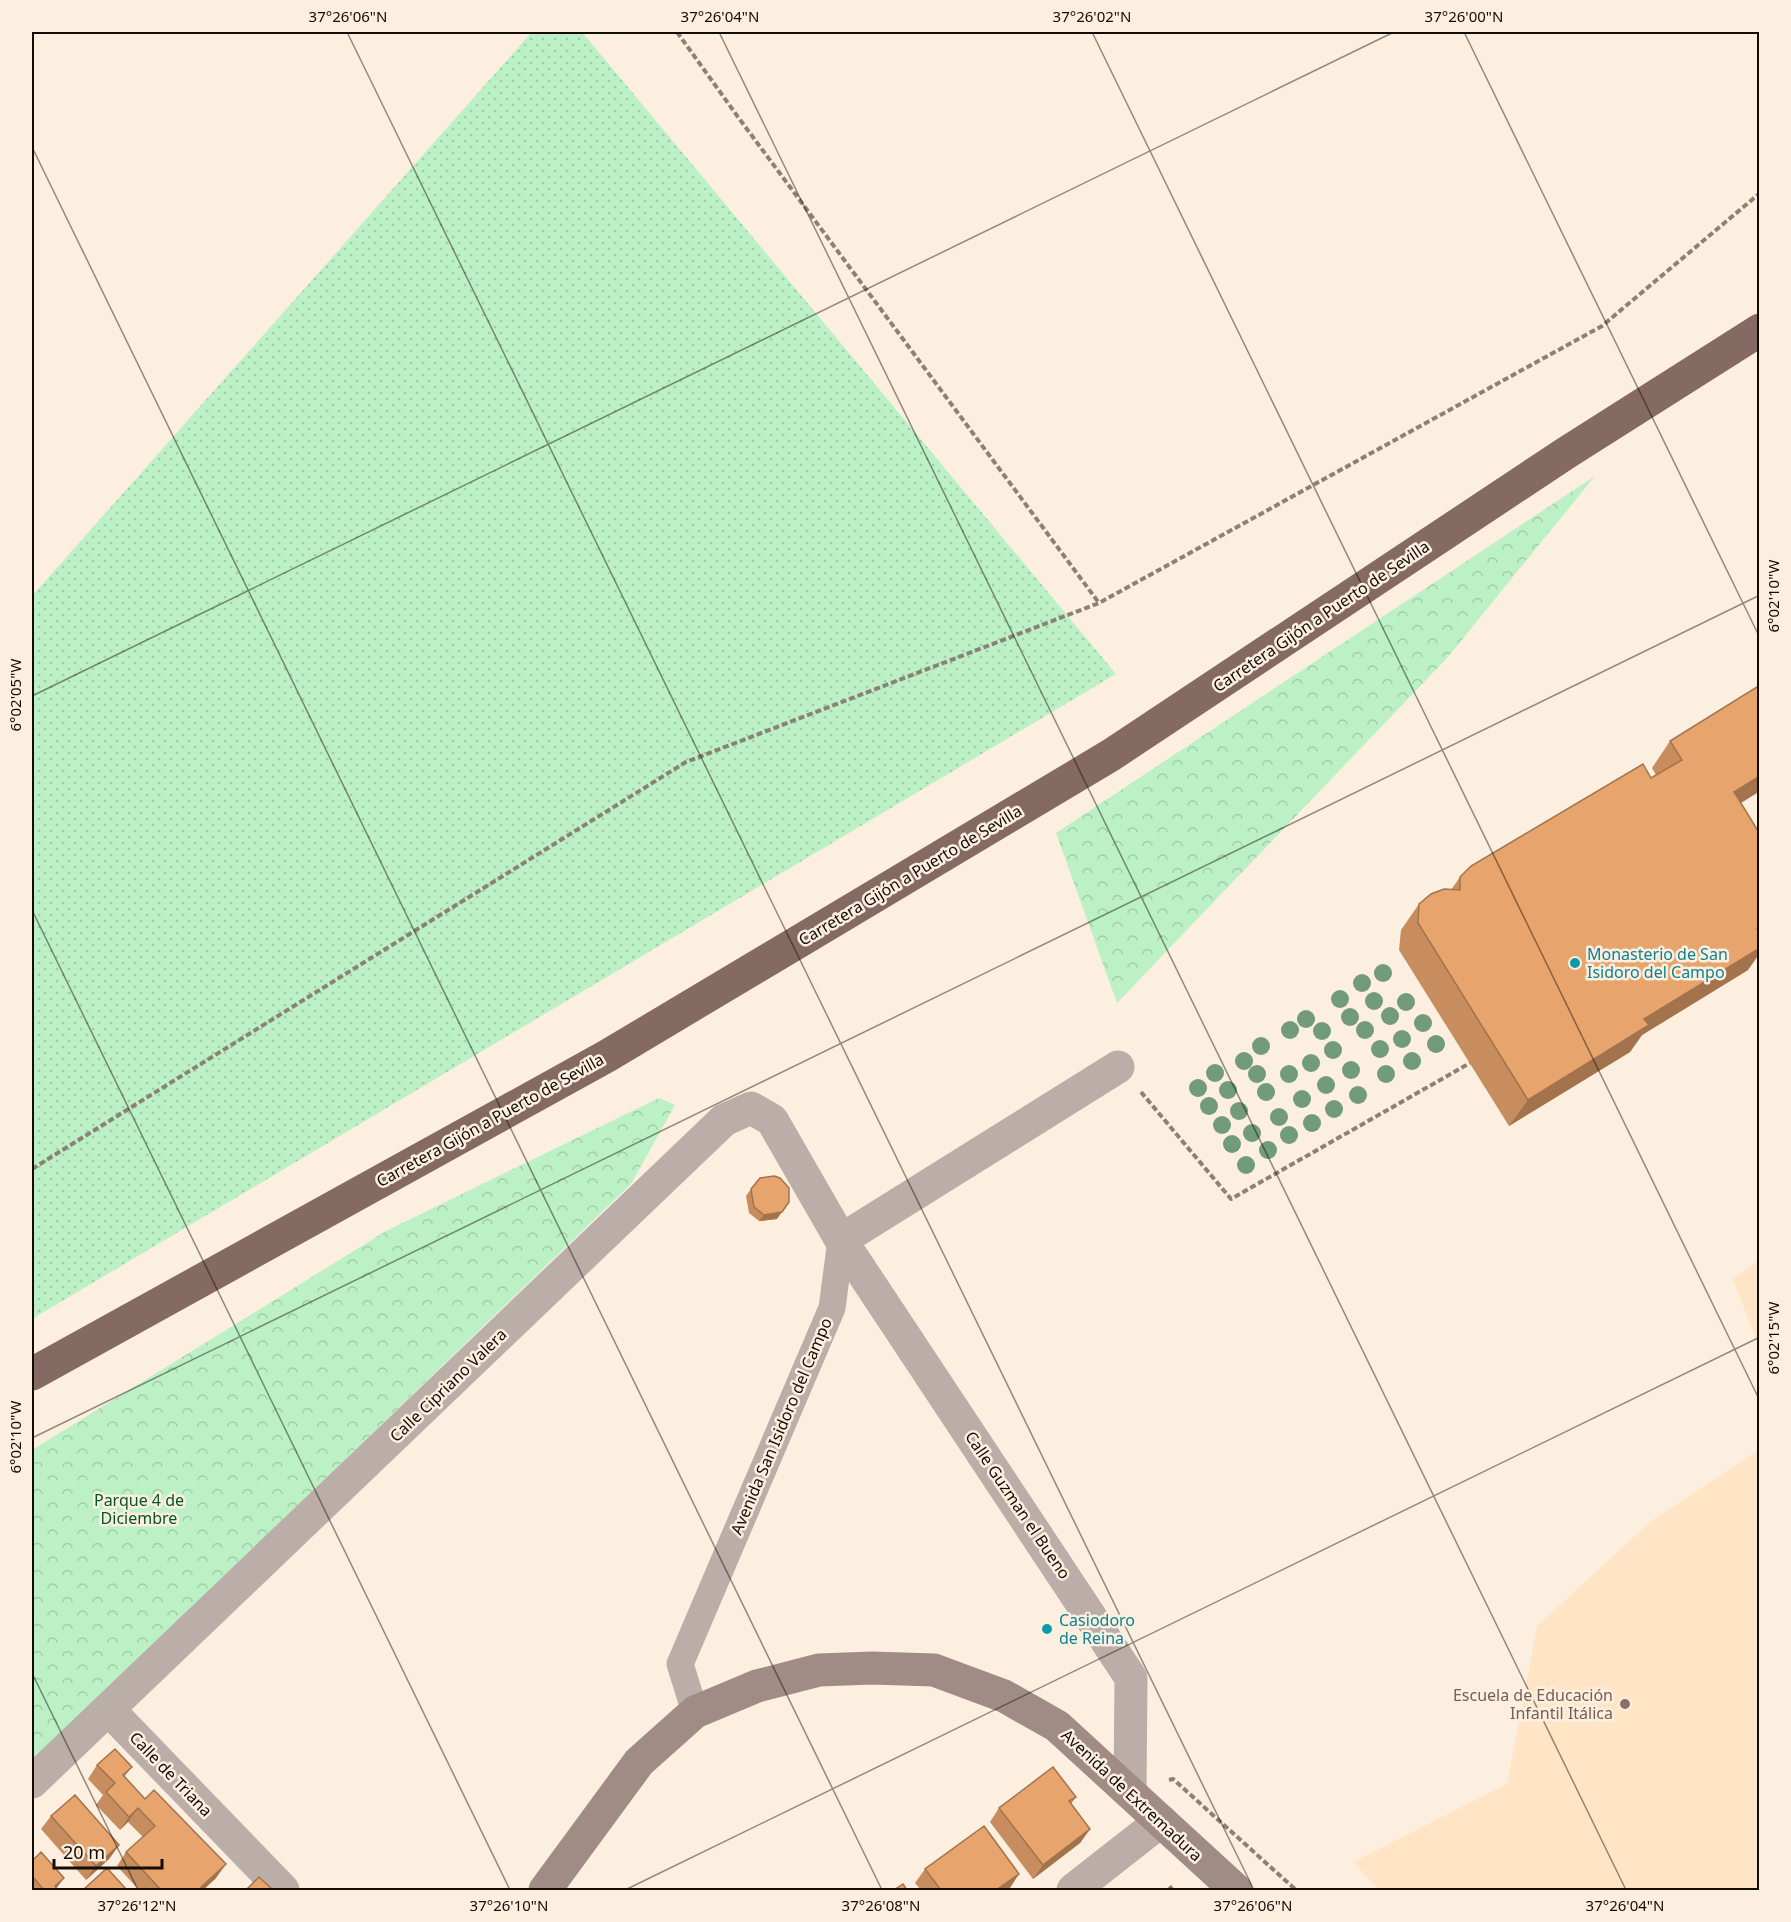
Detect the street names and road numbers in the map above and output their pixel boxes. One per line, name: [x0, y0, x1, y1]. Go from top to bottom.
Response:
street label: Carretera Gijón a Puerto de Sevilla: [1208, 535, 1434, 697]
street label: Carretera Gijón a Puerto de Sevilla: [794, 799, 1026, 951]
street label: Carretera Gijón a Puerto de Sevilla: [372, 1048, 608, 1192]
street label: Avenida San Isidoro del Campo: [725, 1314, 837, 1538]
street label: Calle Cipriano Valera: [385, 1323, 511, 1447]
street label: Calle Guzman el Bueno: [960, 1427, 1076, 1583]
street label: Avenida de Extremadura: [1057, 1724, 1207, 1866]
street label: Calle de Triana: [125, 1727, 217, 1821]

